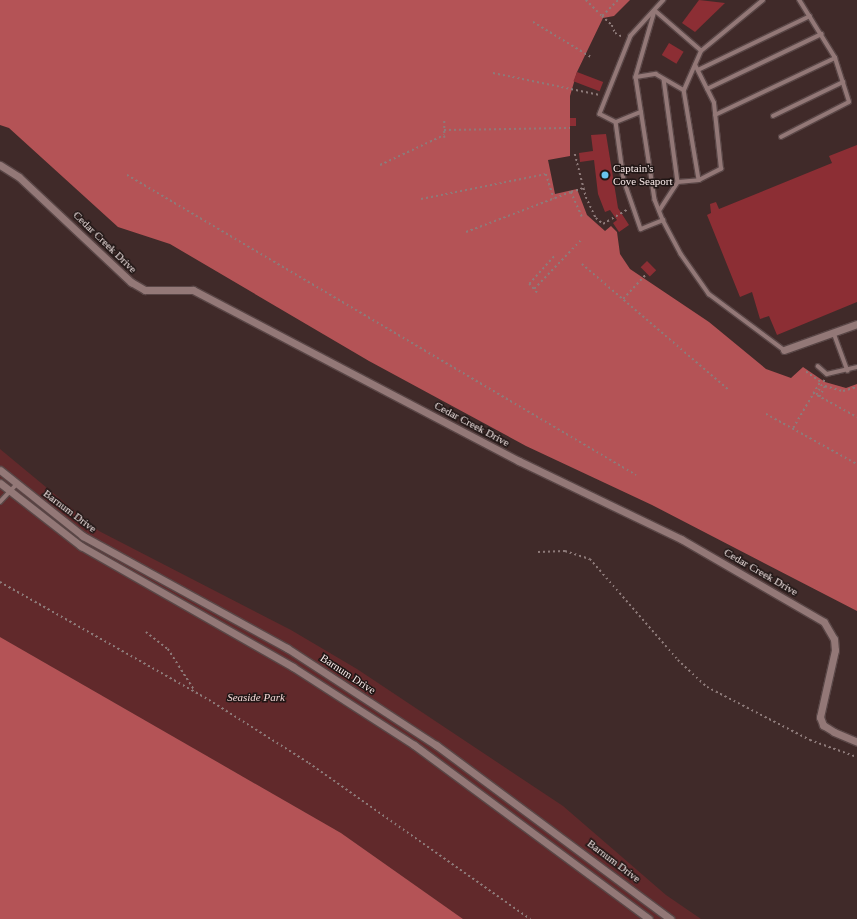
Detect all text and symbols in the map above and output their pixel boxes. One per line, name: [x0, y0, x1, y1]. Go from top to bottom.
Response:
place label: Captain's Cove Seaport: [613, 162, 673, 188]
marker: Captain's Cove Seaport: [600, 170, 610, 180]
street label: Cedar Creek Drive: [71, 208, 139, 276]
street label: Cedar Creek Drive: [432, 399, 512, 449]
street label: Barnum Drive: [41, 487, 99, 535]
street label: Cedar Creek Drive: [722, 546, 800, 598]
street label: Barnum Drive: [318, 651, 378, 697]
park label: Seaside Park: [227, 690, 285, 704]
street label: Barnum Drive: [585, 837, 643, 885]

